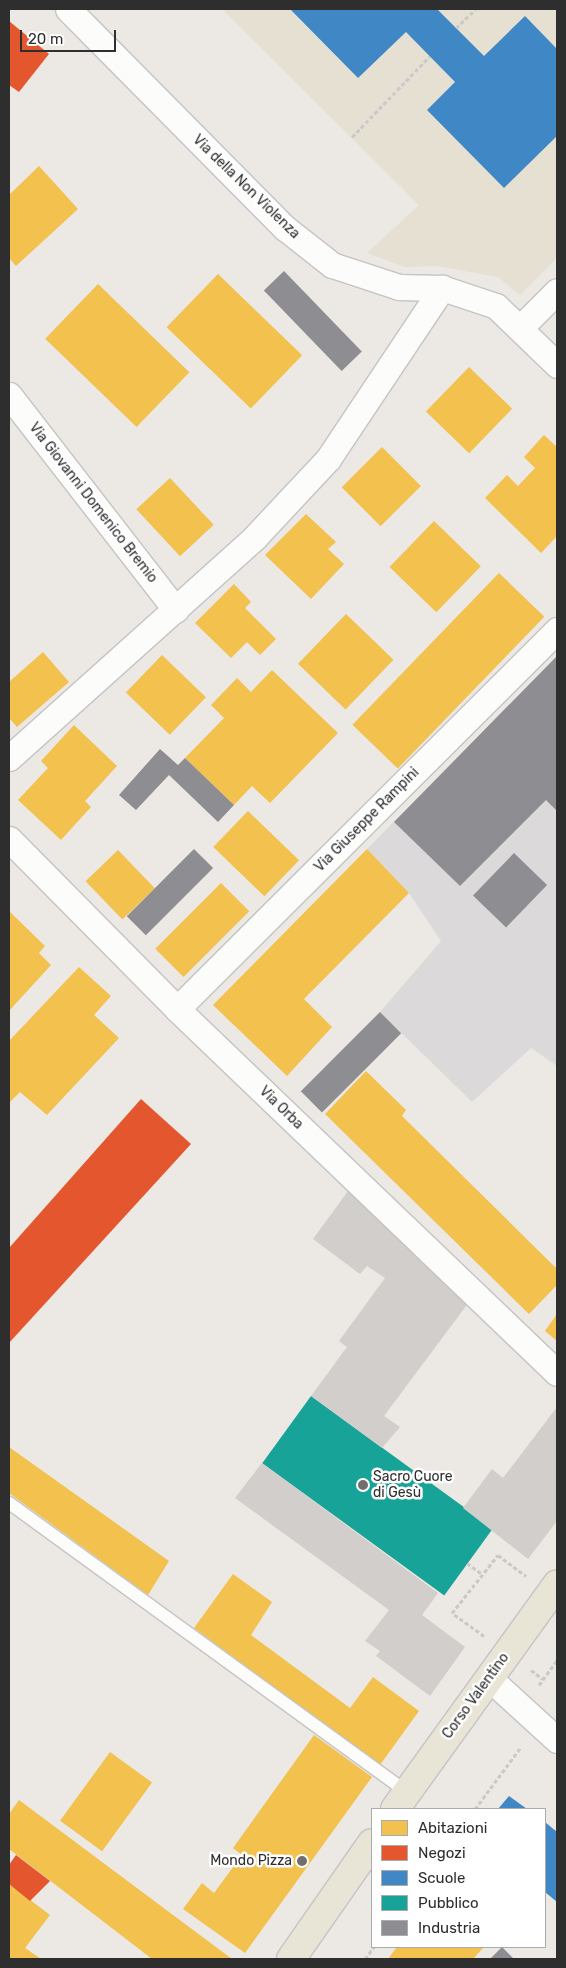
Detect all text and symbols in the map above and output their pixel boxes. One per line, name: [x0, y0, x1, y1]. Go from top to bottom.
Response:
scale bar: [22, 20, 119, 52]
text: 20 m: [28, 30, 63, 48]
street label: Via della Non Violenza: [189, 131, 303, 243]
street label: Via Giovanni Domenico Bremio: [25, 420, 161, 586]
street label: Via Giuseppe Rampini: [311, 764, 423, 876]
street label: Via Orba: [256, 1083, 306, 1133]
place label: Sacro Cuore di Gesù: [373, 1469, 453, 1501]
marker: Sacro Cuore di Gesù: [357, 1479, 369, 1491]
street label: Corso Valentino: [439, 1650, 513, 1742]
legend: [371, 1808, 546, 1948]
text: Abitazioni: [418, 1819, 487, 1837]
text: Negozi: [418, 1844, 466, 1862]
place label: Mondo Pizza: [210, 1853, 292, 1869]
marker: Mondo Pizza: [296, 1855, 308, 1867]
text: Scuole: [418, 1869, 465, 1887]
text: Pubblico: [418, 1894, 479, 1912]
text: Industria: [418, 1919, 480, 1937]

